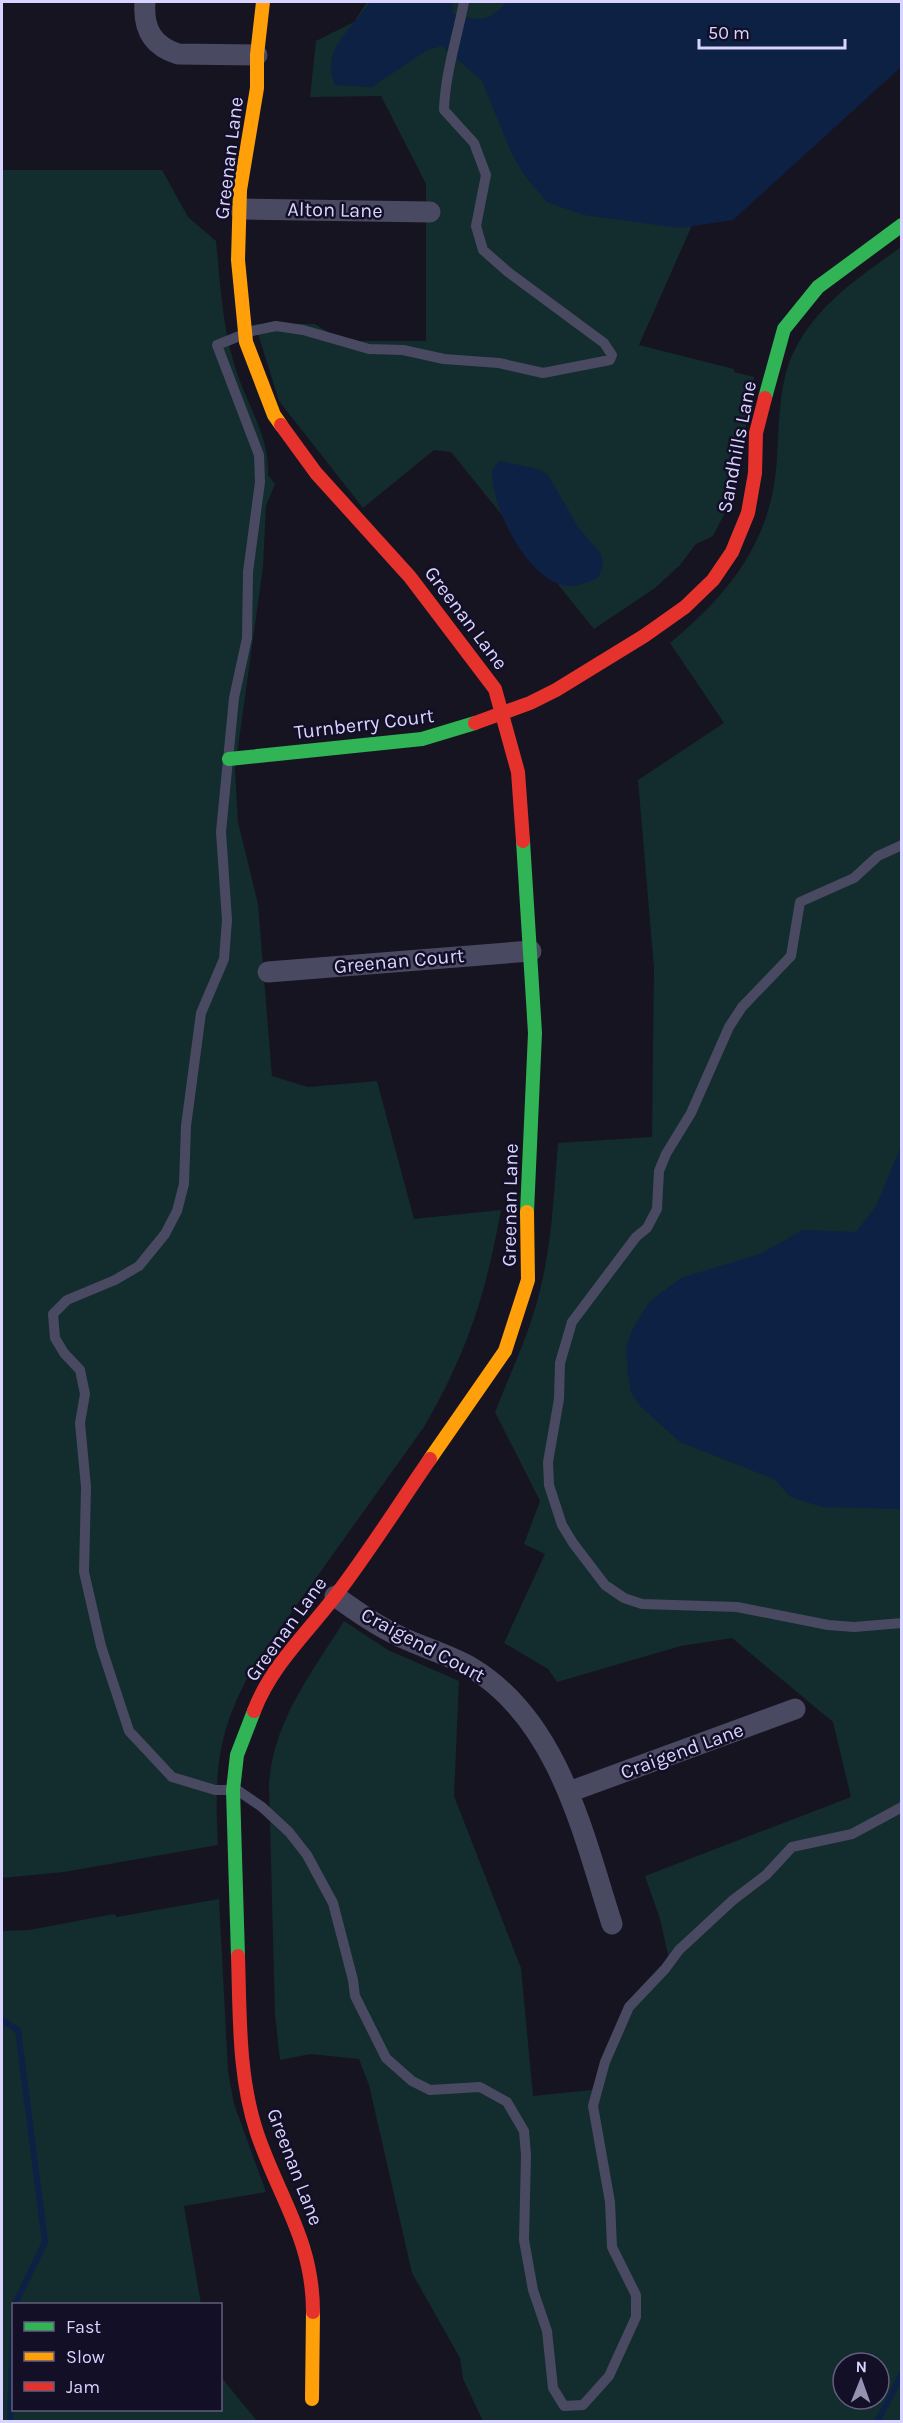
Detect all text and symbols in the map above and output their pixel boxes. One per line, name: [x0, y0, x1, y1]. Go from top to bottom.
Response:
scale bar: [699, 12, 844, 50]
text: 50 m: [708, 22, 750, 44]
street label: Greenan Lane: [210, 95, 248, 221]
street label: Alton Lane: [287, 198, 383, 222]
street label: Sandhills Lane: [713, 379, 761, 515]
street label: Greenan Lane: [420, 562, 512, 674]
street label: Turnberry Court: [293, 704, 436, 744]
street label: Greenan Court: [333, 944, 466, 978]
street label: Greenan Lane: [497, 1143, 523, 1267]
street label: Greenan Lane: [240, 1572, 332, 1686]
street label: Craigend Court: [357, 1603, 489, 1687]
street label: Craigend Lane: [617, 1718, 747, 1784]
street label: Greenan Lane: [262, 2105, 328, 2229]
legend: [12, 2303, 222, 2411]
text: Fast: [66, 2316, 101, 2338]
text: Slow: [66, 2346, 105, 2368]
north arrow: [831, 2351, 891, 2411]
text: N: [855, 2357, 867, 2376]
text: Jam: [66, 2376, 100, 2398]

